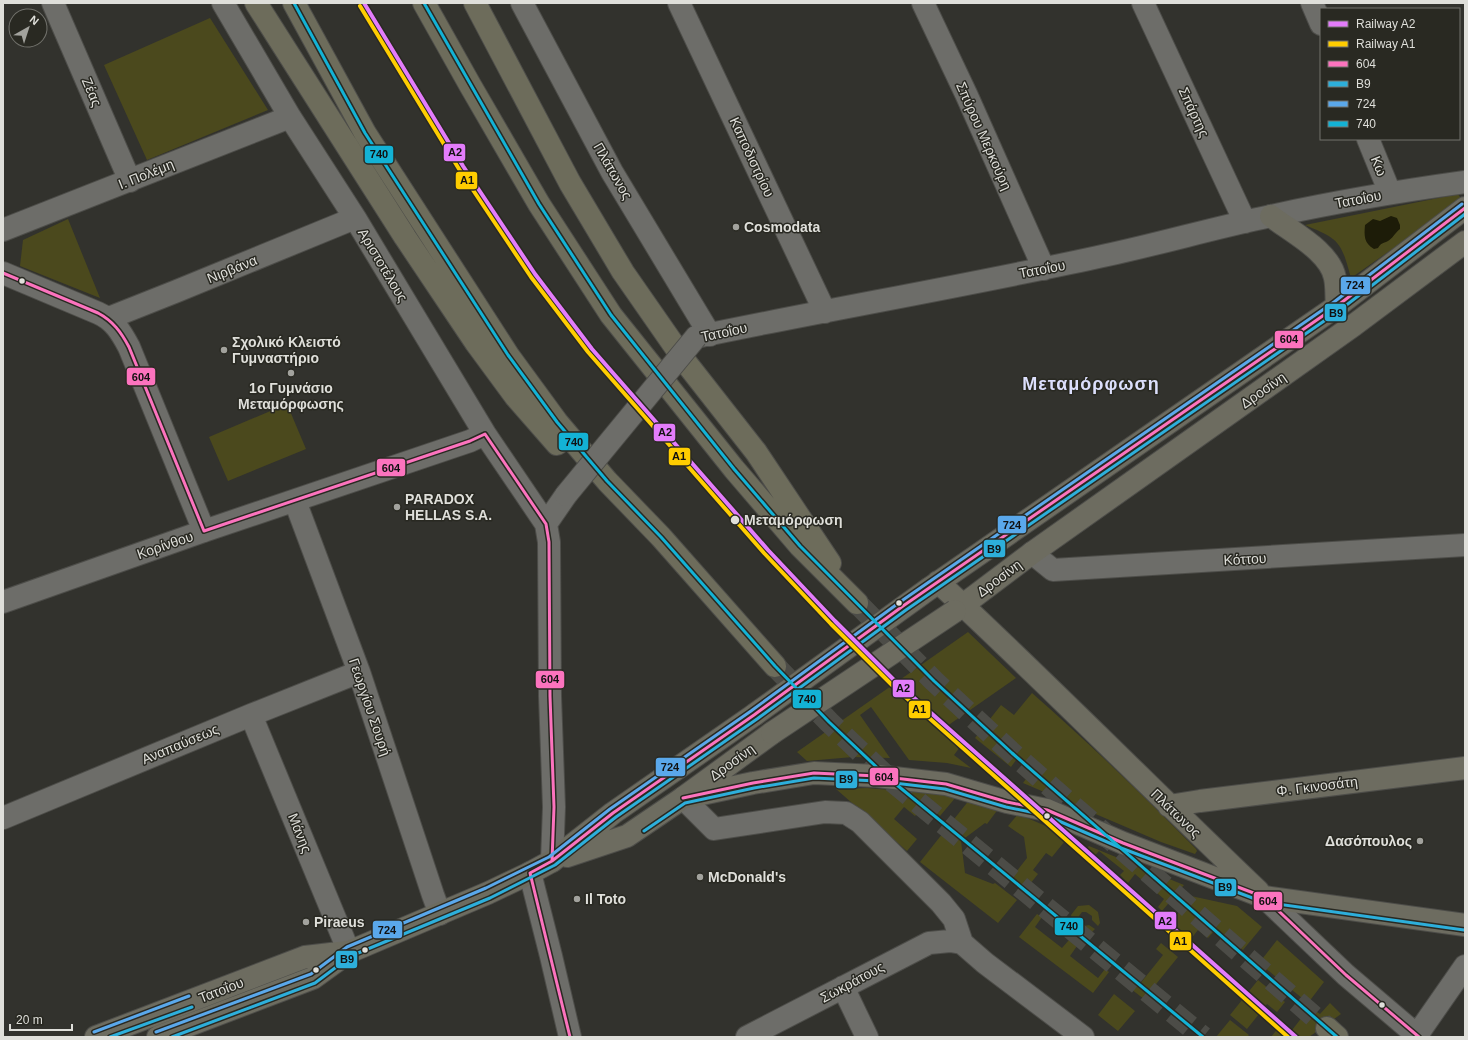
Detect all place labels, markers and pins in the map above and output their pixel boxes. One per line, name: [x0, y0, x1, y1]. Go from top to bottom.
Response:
place label: Cosmodata: [744, 219, 820, 235]
marker: Cosmodata: [731, 222, 741, 232]
unlabelled marker: [17, 276, 27, 286]
place label: Σχολικό Κλειστό Γυμναστήριο: [232, 334, 341, 366]
marker: Σχολικό Κλειστό Γυμναστήριο: [219, 345, 229, 355]
marker: 1ο Γυμνάσιο Μεταμόρφωσης: [286, 368, 296, 378]
place label: 1ο Γυμνάσιο Μεταμόρφωσης: [238, 380, 344, 412]
place label: PARADOX HELLAS S.A.: [405, 491, 492, 523]
marker: PARADOX HELLAS S.A.: [392, 502, 402, 512]
place label: Μεταμόρφωση: [744, 512, 843, 528]
marker: Μεταμόρφωση: [729, 514, 741, 526]
unlabelled marker: [894, 598, 904, 608]
unlabelled marker: [1042, 811, 1052, 821]
place label: Δασόπουλος: [1325, 833, 1412, 849]
marker: Δασόπουλος: [1415, 836, 1425, 846]
place label: McDonald's: [708, 869, 786, 885]
marker: McDonald's: [695, 872, 705, 882]
place label: Il Toto: [585, 891, 626, 907]
marker: Il Toto: [572, 894, 582, 904]
place label: Piraeus: [314, 914, 365, 930]
marker: Piraeus: [301, 917, 311, 927]
unlabelled marker: [360, 945, 370, 955]
unlabelled marker: [311, 965, 321, 975]
unlabelled marker: [1377, 1000, 1387, 1010]

